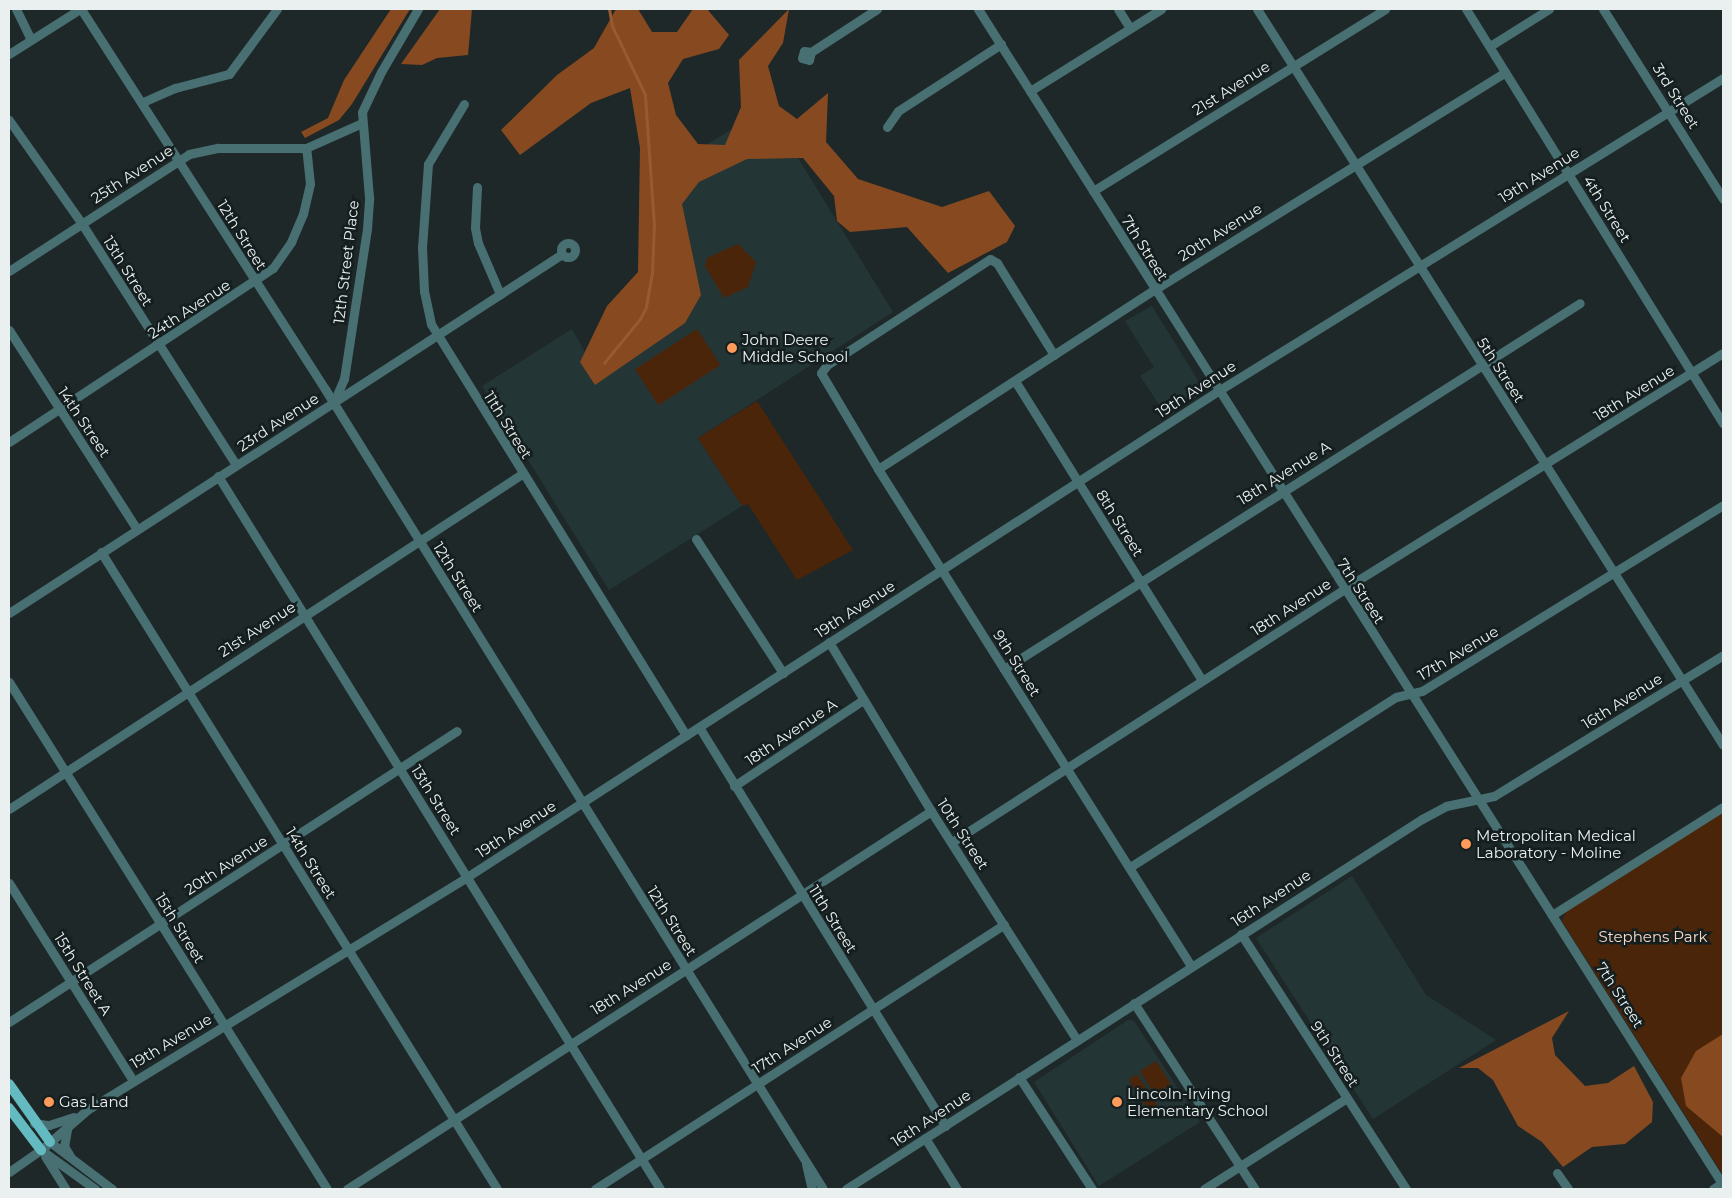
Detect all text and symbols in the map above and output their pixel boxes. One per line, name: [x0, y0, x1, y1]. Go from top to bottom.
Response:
street label: 21st Avenue: [1189, 57, 1273, 119]
street label: 3rd Street: [1649, 60, 1703, 132]
street label: 25th Avenue: [88, 141, 176, 207]
street label: 19th Avenue: [1495, 143, 1583, 207]
street label: 4th Street: [1579, 172, 1635, 246]
street label: 12th Street: [213, 197, 271, 273]
street label: 12th Street Place: [329, 199, 363, 325]
street label: 20th Avenue: [1175, 199, 1265, 265]
street label: 7th Street: [1118, 212, 1172, 284]
street label: 13th Street: [99, 233, 157, 309]
street label: 24th Avenue: [144, 276, 234, 342]
place label: John Deere Middle School: [742, 330, 848, 365]
street label: 5th Street: [1473, 334, 1529, 406]
marker: John Deere Middle School: [726, 342, 738, 354]
street label: 19th Avenue: [1153, 357, 1239, 421]
street label: 18th Avenue: [1590, 361, 1678, 425]
street label: 14th Street: [54, 383, 114, 461]
street label: 11th Street: [480, 388, 536, 462]
street label: 23rd Avenue: [234, 389, 322, 455]
street label: 18th Avenue A: [1234, 437, 1334, 509]
street label: 8th Street: [1092, 486, 1148, 560]
street label: 12th Street: [429, 539, 487, 615]
street label: 7th Street: [1333, 555, 1389, 627]
street label: 18th Avenue: [1248, 574, 1334, 640]
street label: 19th Avenue: [812, 577, 898, 641]
street label: 21st Avenue: [215, 598, 299, 660]
street label: 17th Avenue: [1414, 622, 1502, 684]
street label: 9th Street: [990, 627, 1044, 699]
street label: 16th Avenue: [1579, 669, 1665, 733]
street label: 18th Avenue A: [742, 695, 840, 769]
street label: 13th Street: [407, 762, 465, 838]
street label: 10th Street: [933, 795, 993, 873]
street label: 19th Avenue: [473, 797, 559, 861]
street label: 14th Street: [282, 824, 340, 902]
place label: Metropolitan Medical Laboratory - Moline: [1476, 826, 1636, 861]
street label: 20th Avenue: [181, 831, 271, 899]
marker: Metropolitan Medical Laboratory - Moline: [1460, 838, 1472, 850]
street label: 16th Avenue: [1228, 866, 1314, 930]
street label: 11th Street: [805, 882, 861, 956]
street label: 12th Street: [643, 883, 701, 959]
street label: 15th Street: [151, 890, 209, 966]
park label: Stephens Park: [1598, 928, 1708, 946]
street label: 15th Street A: [50, 929, 116, 1019]
street label: 18th Avenue: [587, 955, 675, 1019]
street label: 7th Street: [1592, 959, 1648, 1031]
street label: 19th Avenue: [127, 1010, 215, 1072]
street label: 17th Avenue: [749, 1013, 835, 1077]
street label: 9th Street: [1307, 1018, 1363, 1090]
place label: Lincoln-Irving Elementary School: [1127, 1084, 1268, 1119]
street label: 16th Avenue: [888, 1086, 974, 1150]
place label: Gas Land: [59, 1093, 129, 1111]
marker: Gas Land: [43, 1096, 55, 1108]
marker: Lincoln-Irving Elementary School: [1111, 1096, 1123, 1108]

